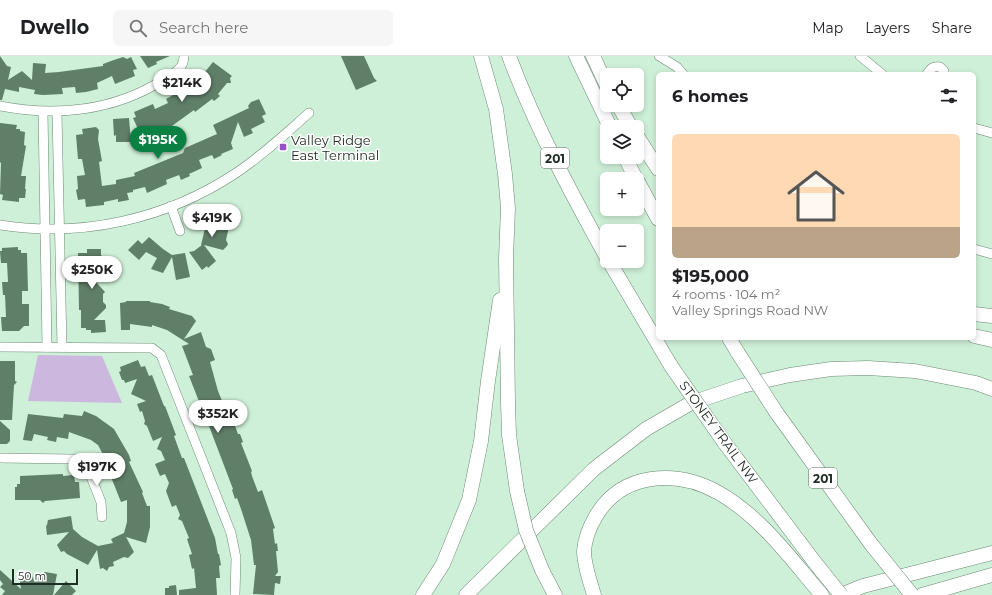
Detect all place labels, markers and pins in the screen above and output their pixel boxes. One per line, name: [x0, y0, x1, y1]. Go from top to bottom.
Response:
pin: $214K: [154, 69, 210, 103]
pin: $195K: [130, 126, 186, 160]
place label: Valley Ridge East Terminal: [291, 132, 379, 163]
marker: Valley Ridge East Terminal: [278, 142, 288, 152]
pin: $419K: [184, 204, 240, 238]
pin: $250K: [64, 256, 120, 290]
pin: $352K: [190, 400, 246, 434]
pin: $197K: [69, 453, 125, 487]

